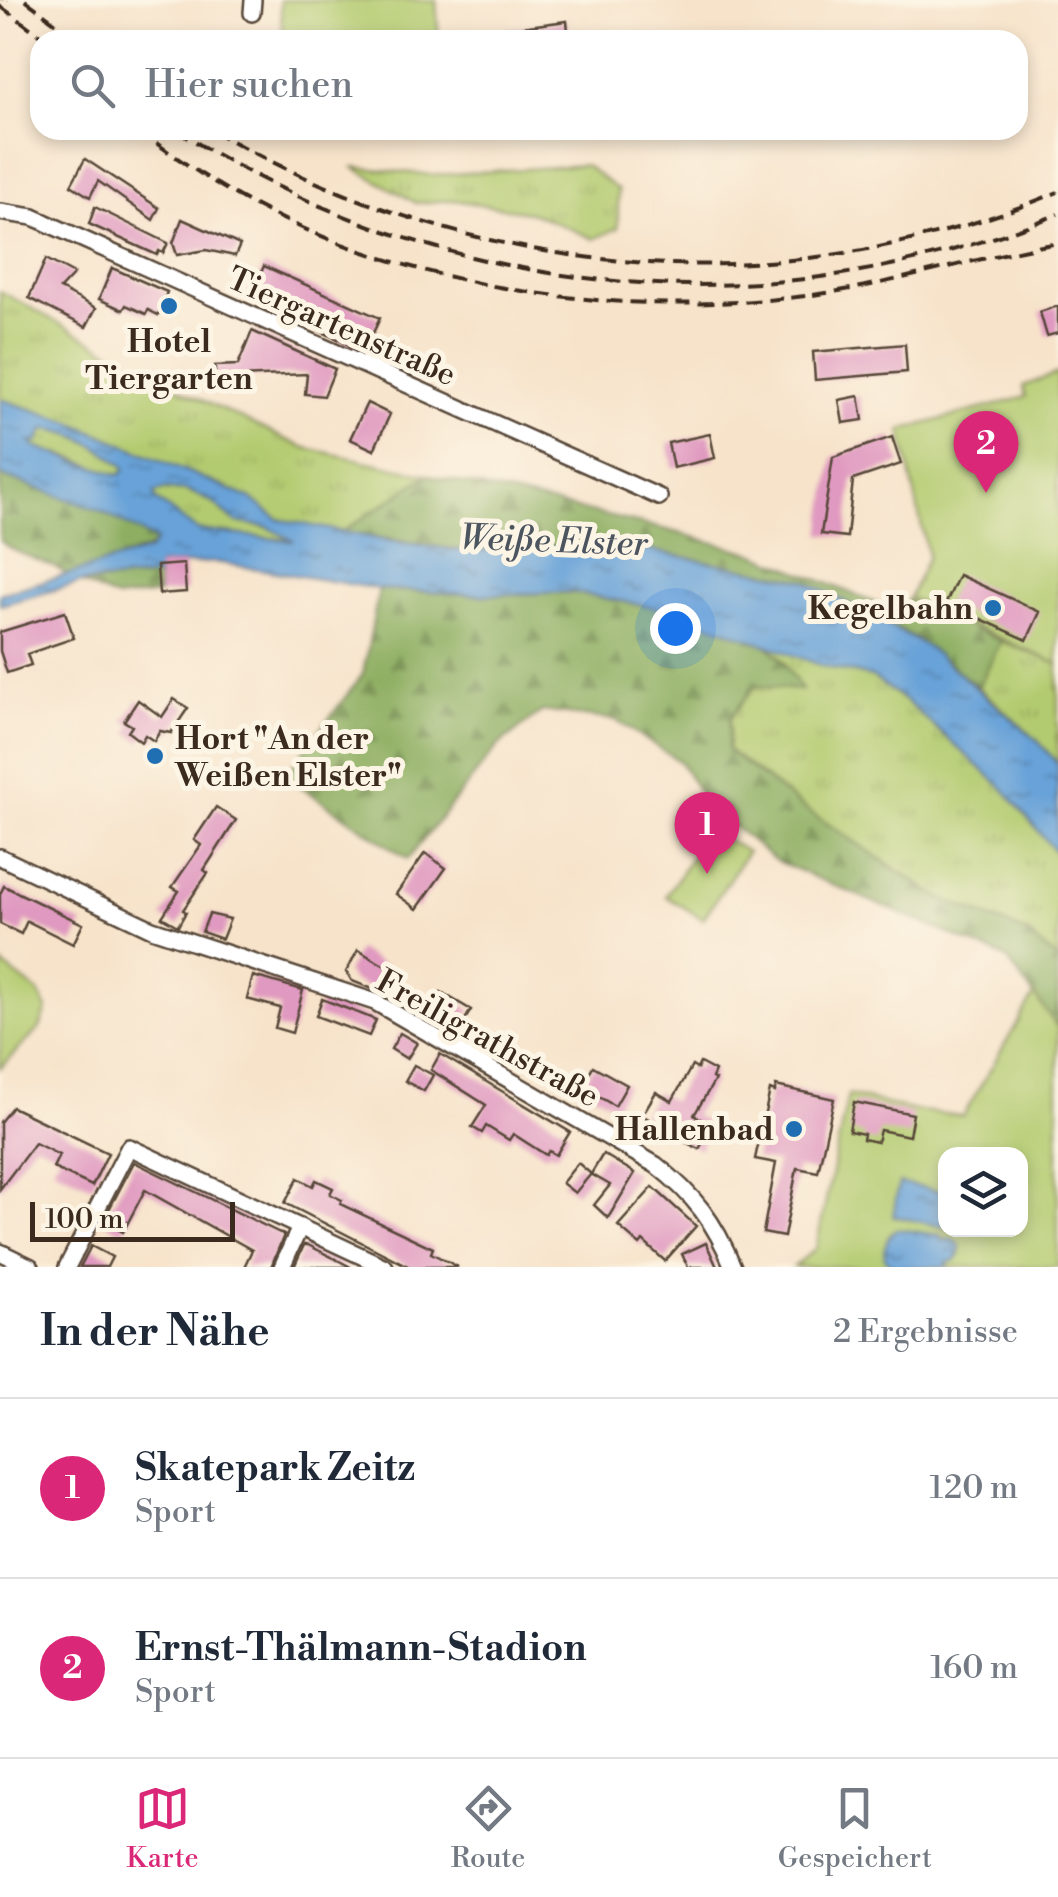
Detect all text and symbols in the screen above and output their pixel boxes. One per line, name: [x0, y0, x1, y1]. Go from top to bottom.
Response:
search box: [30, 30, 1028, 140]
icon: search: [65, 58, 120, 113]
text: Hier suchen: [145, 62, 353, 109]
street label: Tiergartenstraße: [221, 259, 462, 395]
marker: Hotel Tiergarten: [158, 295, 180, 317]
place label: Hotel Tiergarten: [85, 322, 253, 399]
pin: 2: [954, 410, 1018, 493]
water label: Weiße Elster: [459, 517, 650, 566]
place label: Kegelbahn: [808, 589, 973, 629]
marker: Kegelbahn: [982, 597, 1004, 619]
your location: [650, 603, 701, 654]
place label: Hort "An der Weißen Elster": [174, 719, 402, 796]
marker: Hort "An der Weißen Elster": [144, 745, 166, 767]
pin: 1: [674, 792, 740, 874]
street label: Freiligrathstraße: [369, 961, 606, 1117]
place label: Hallenbad: [615, 1110, 774, 1150]
marker: Hallenbad: [783, 1118, 805, 1140]
map controls: [938, 1147, 1028, 1237]
button: layers: [938, 1147, 1028, 1237]
scale bar: [30, 1197, 235, 1242]
text: 100 m: [45, 1202, 124, 1237]
text: In der Nähe: [40, 1306, 270, 1359]
text: 2 Ergebnisse: [833, 1312, 1018, 1352]
text: Skatepark Zeitz: [135, 1445, 415, 1492]
text: 1: [65, 1468, 80, 1508]
text: 120 m: [929, 1468, 1018, 1508]
text: Sport: [135, 1492, 216, 1532]
text: Ernst-Thälmann-Stadion: [135, 1625, 587, 1672]
text: 2: [62, 1648, 83, 1688]
text: 160 m: [930, 1648, 1018, 1688]
text: Sport: [135, 1672, 216, 1712]
tab: Karte: [126, 1781, 199, 1876]
tab: Route: [451, 1781, 525, 1876]
tab: Gespeichert: [778, 1781, 932, 1876]

